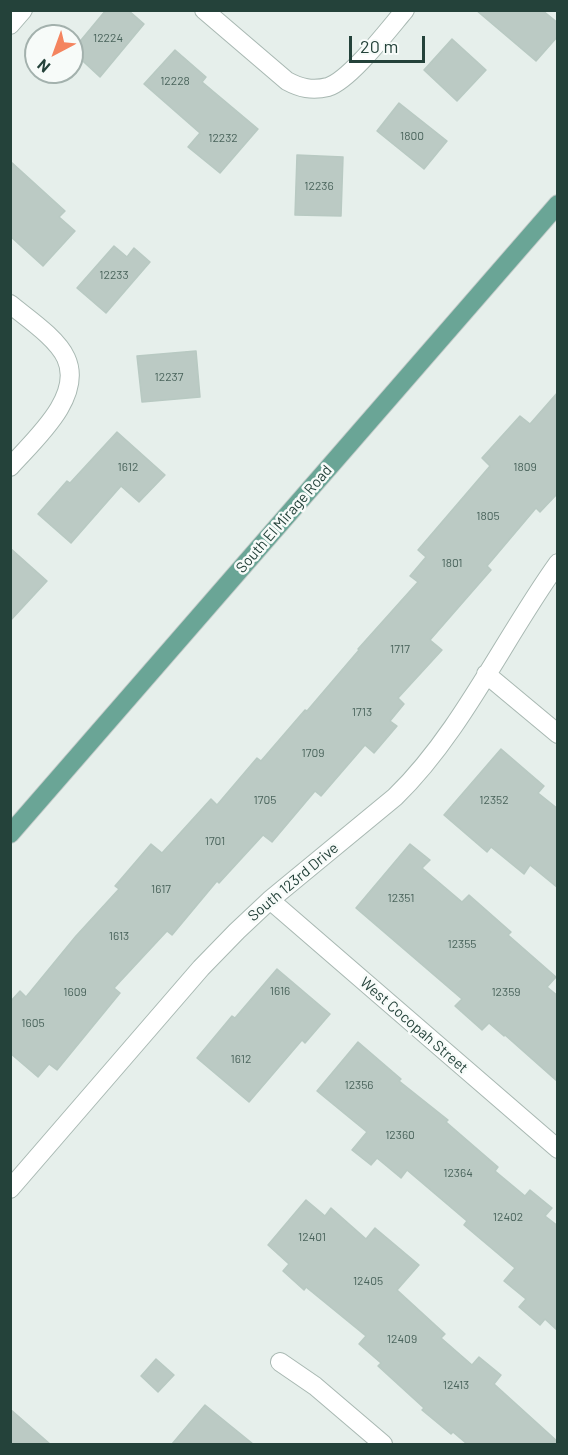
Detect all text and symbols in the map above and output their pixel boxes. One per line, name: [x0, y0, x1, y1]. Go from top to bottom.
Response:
north arrow: [24, 24, 84, 84]
scale bar: [352, 24, 428, 62]
house number: 12224: [93, 31, 123, 45]
text: 20 m: [360, 35, 398, 57]
text: N: [33, 56, 53, 77]
house number: 12228: [160, 74, 190, 88]
house number: 1800: [400, 129, 424, 143]
house number: 12232: [208, 131, 238, 145]
house number: 12236: [304, 179, 334, 193]
house number: 12233: [99, 268, 129, 282]
house number: 12237: [155, 370, 183, 384]
house number: 1612: [118, 460, 138, 474]
house number: 1809: [513, 460, 537, 474]
street label: South El Mirage Road: [232, 461, 336, 577]
house number: 1805: [476, 509, 500, 523]
house number: 1801: [441, 556, 463, 570]
house number: 1717: [390, 642, 410, 656]
house number: 1713: [352, 705, 372, 719]
house number: 1709: [302, 746, 324, 760]
house number: 1705: [254, 793, 276, 807]
house number: 12352: [479, 793, 509, 807]
house number: 1701: [205, 834, 225, 848]
street label: South 123rd Drive: [244, 839, 342, 925]
house number: 1617: [151, 882, 171, 896]
house number: 12351: [388, 891, 414, 905]
house number: 1613: [109, 929, 129, 943]
house number: 12355: [447, 937, 477, 951]
street label: West Cocopah Street: [356, 973, 472, 1077]
house number: 1616: [270, 984, 290, 998]
house number: 1609: [63, 985, 87, 999]
house number: 12359: [491, 985, 521, 999]
house number: 1605: [21, 1016, 45, 1030]
house number: 1612: [231, 1052, 251, 1066]
house number: 12356: [344, 1078, 374, 1092]
house number: 12360: [385, 1128, 415, 1142]
house number: 12364: [443, 1166, 473, 1180]
house number: 12402: [493, 1210, 523, 1224]
house number: 12401: [298, 1230, 326, 1244]
house number: 12405: [353, 1274, 383, 1288]
house number: 12409: [387, 1332, 417, 1346]
house number: 12413: [443, 1378, 469, 1392]

